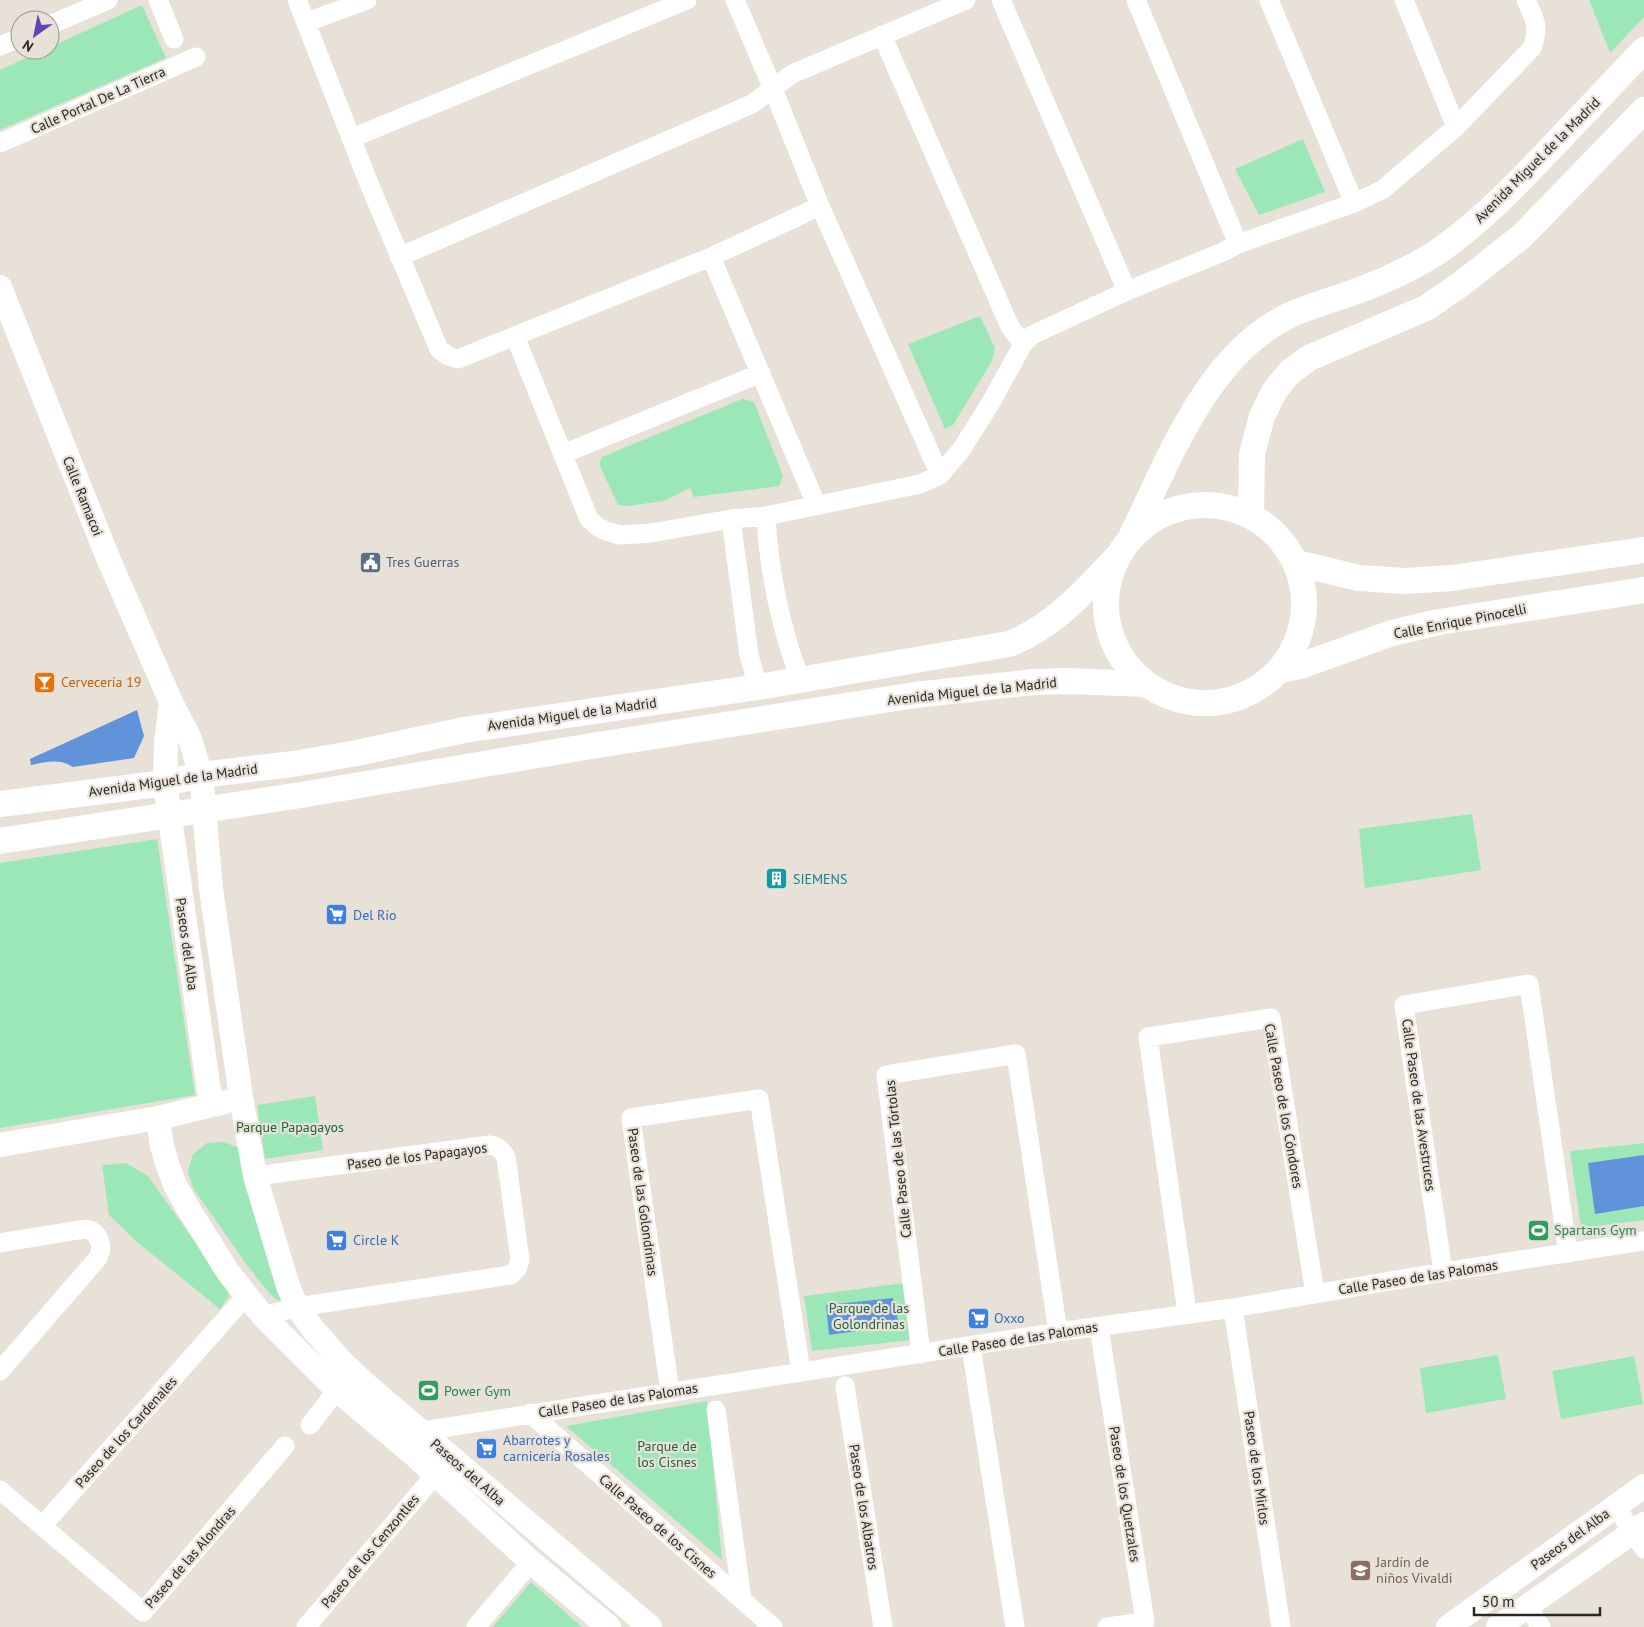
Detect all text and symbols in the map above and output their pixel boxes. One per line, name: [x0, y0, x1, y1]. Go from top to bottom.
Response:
north arrow: [10, 10, 60, 60]
text: N: [19, 36, 37, 56]
street label: Calle Portal De La Tierra: [28, 62, 168, 138]
street label: Avenida Miguel de la Madrid: [1470, 93, 1604, 227]
street label: Calle Ramacoi: [59, 453, 107, 539]
public building icon: Tres Guerras: [358, 550, 382, 574]
place label: Tres Guerras: [386, 553, 459, 571]
street label: Calle Enrique Pinocelli: [1392, 599, 1528, 643]
bar icon: Cervecería 19: [33, 670, 57, 694]
place label: Cervecería 19: [61, 673, 142, 691]
street label: Avenida Miguel de la Madrid: [886, 673, 1058, 709]
street label: Avenida Miguel de la Madrid: [486, 693, 658, 735]
street label: Avenida Miguel de la Madrid: [87, 759, 259, 801]
building icon: SIEMENS: [765, 867, 789, 891]
place label: SIEMENS: [793, 870, 847, 888]
street label: Paseos del Alba: [172, 897, 202, 991]
supermarket icon: Del Río: [325, 903, 349, 927]
place label: Del Río: [353, 906, 397, 924]
street label: Calle Paseo de las Avestruces: [1398, 1018, 1440, 1193]
street label: Calle Paseo de los Cóndores: [1261, 1022, 1307, 1190]
street label: Calle Paseo de las Tórtolas: [881, 1079, 915, 1239]
park label: Parque Papagayos: [236, 1118, 344, 1136]
street label: Paseo de las Golondrinas: [624, 1127, 662, 1277]
street label: Paseo de los Papagayos: [346, 1138, 488, 1174]
sports icon: Spartans Gym: [1526, 1218, 1550, 1242]
place label: Spartans Gym: [1554, 1221, 1637, 1239]
supermarket icon: Circle K: [325, 1228, 349, 1252]
place label: Circle K: [353, 1231, 400, 1249]
street label: Calle Paseo de las Palomas: [1337, 1255, 1499, 1299]
park label: Parque de las Golondrinas: [829, 1299, 909, 1333]
supermarket icon: Oxxo: [966, 1306, 990, 1330]
place label: Oxxo: [994, 1309, 1025, 1327]
street label: Calle Paseo de las Palomas: [937, 1317, 1099, 1361]
street label: Paseo de los Cardenales: [71, 1372, 181, 1491]
street label: Calle Paseo de las Palomas: [537, 1378, 699, 1422]
sports icon: Power Gym: [416, 1379, 440, 1403]
place label: Power Gym: [444, 1382, 511, 1400]
street label: Paseo de los Mirlos: [1240, 1410, 1274, 1526]
street label: Paseo de los Quetzales: [1105, 1425, 1145, 1563]
place label: Abarrotes y carnicería Rosales: [503, 1431, 610, 1465]
street label: Paseos del Alba: [427, 1435, 509, 1509]
supermarket icon: Abarrotes y carnicería Rosales: [475, 1436, 499, 1460]
park label: Parque de los Cisnes: [637, 1437, 697, 1471]
street label: Paseo de los Albatros: [845, 1443, 883, 1571]
street label: Calle Paseo de los Cisnes: [595, 1470, 721, 1582]
street label: Paseo de los Cenzontles: [317, 1490, 423, 1612]
street label: Paseo de las Alondras: [141, 1502, 239, 1612]
street label: Paseos del Alba: [1527, 1504, 1613, 1574]
place label: Jardín de niños Vivaldi: [1375, 1553, 1453, 1587]
school or university icon: Jardín de niños Vivaldi: [1348, 1558, 1372, 1582]
scale bar: [1474, 1584, 1600, 1616]
text: 50 m: [1482, 1592, 1515, 1611]

